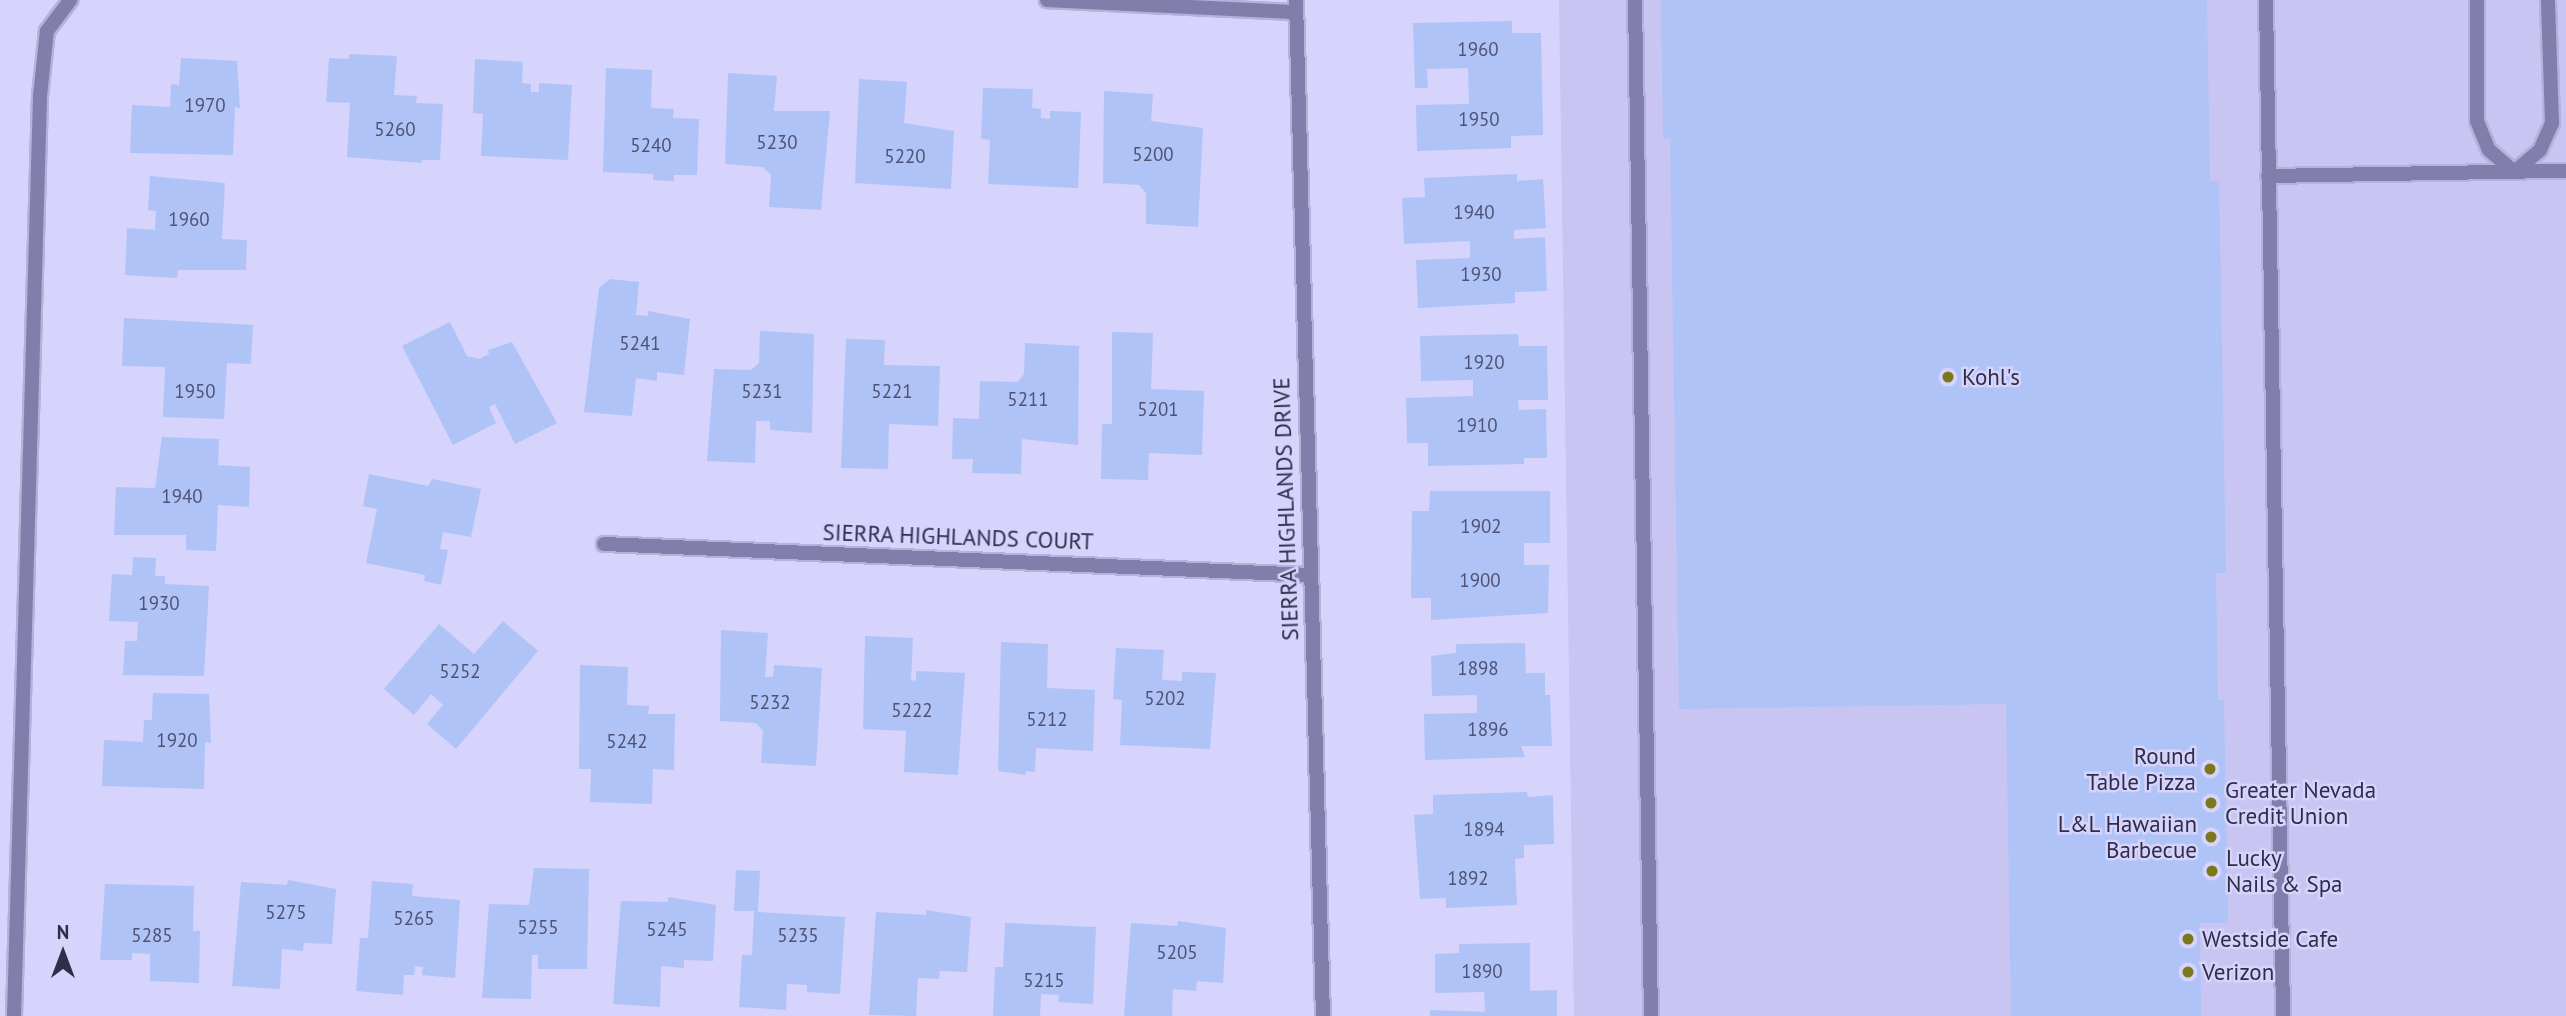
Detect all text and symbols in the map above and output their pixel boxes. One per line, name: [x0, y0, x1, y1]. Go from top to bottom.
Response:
house number: 1960: [1457, 39, 1499, 61]
house number: 1970: [184, 95, 226, 117]
house number: 1950: [1458, 109, 1500, 131]
house number: 5260: [374, 119, 416, 141]
house number: 5230: [756, 132, 798, 154]
house number: 5240: [630, 135, 672, 157]
house number: 5200: [1132, 144, 1174, 166]
house number: 5220: [884, 146, 926, 168]
house number: 1940: [1453, 202, 1495, 224]
house number: 1960: [168, 209, 210, 231]
house number: 1930: [1460, 264, 1502, 286]
house number: 5241: [619, 333, 661, 355]
house number: 1920: [1463, 352, 1505, 374]
place label: Kohl's: [1962, 363, 2020, 391]
marker: Kohl's: [1940, 369, 1956, 385]
street label: SIERRA HIGHLANDS DRIVE: [1268, 376, 1304, 642]
house number: 1950: [174, 381, 216, 403]
house number: 5231: [741, 381, 783, 403]
house number: 5221: [871, 381, 913, 403]
house number: 5211: [1007, 389, 1049, 411]
house number: 5201: [1137, 399, 1179, 421]
house number: 1910: [1456, 415, 1498, 437]
house number: 1940: [161, 486, 203, 508]
house number: 1902: [1460, 516, 1502, 538]
street label: SIERRA HIGHLANDS COURT: [822, 518, 1094, 556]
house number: 1900: [1459, 570, 1501, 592]
house number: 1930: [138, 593, 180, 615]
house number: 1898: [1457, 658, 1499, 680]
house number: 5252: [439, 661, 481, 683]
house number: 5202: [1144, 688, 1186, 710]
house number: 5232: [749, 692, 791, 714]
house number: 5222: [891, 700, 933, 722]
house number: 5212: [1026, 709, 1068, 731]
house number: 1896: [1467, 719, 1509, 741]
house number: 1920: [156, 730, 198, 752]
house number: 5242: [606, 731, 648, 753]
place label: Round Table Pizza: [2086, 742, 2196, 796]
marker: Round Table Pizza: [2202, 761, 2218, 777]
place label: Greater Nevada Credit Union: [2225, 776, 2376, 830]
marker: Greater Nevada Credit Union: [2203, 795, 2219, 811]
place label: L&L Hawaiian Barbecue: [2057, 810, 2197, 864]
house number: 1894: [1463, 819, 1505, 841]
marker: L&L Hawaiian Barbecue: [2203, 829, 2219, 845]
place label: Lucky Nails & Spa: [2226, 844, 2343, 898]
marker: Lucky Nails & Spa: [2204, 863, 2220, 879]
house number: 1892: [1447, 868, 1489, 890]
house number: 5275: [265, 902, 307, 924]
house number: 5265: [393, 908, 435, 930]
house number: 5255: [517, 917, 559, 939]
north arrow: [28, 918, 98, 988]
house number: 5245: [646, 919, 688, 941]
text: N: [57, 920, 69, 944]
house number: 5285: [131, 925, 173, 947]
house number: 5235: [777, 925, 819, 947]
place label: Westside Cafe: [2202, 925, 2338, 953]
marker: Westside Cafe: [2180, 931, 2196, 947]
house number: 5205: [1156, 942, 1198, 964]
place label: Verizon: [2202, 958, 2274, 986]
house number: 1890: [1461, 961, 1503, 983]
marker: Verizon: [2180, 964, 2196, 980]
house number: 5215: [1023, 970, 1065, 992]

